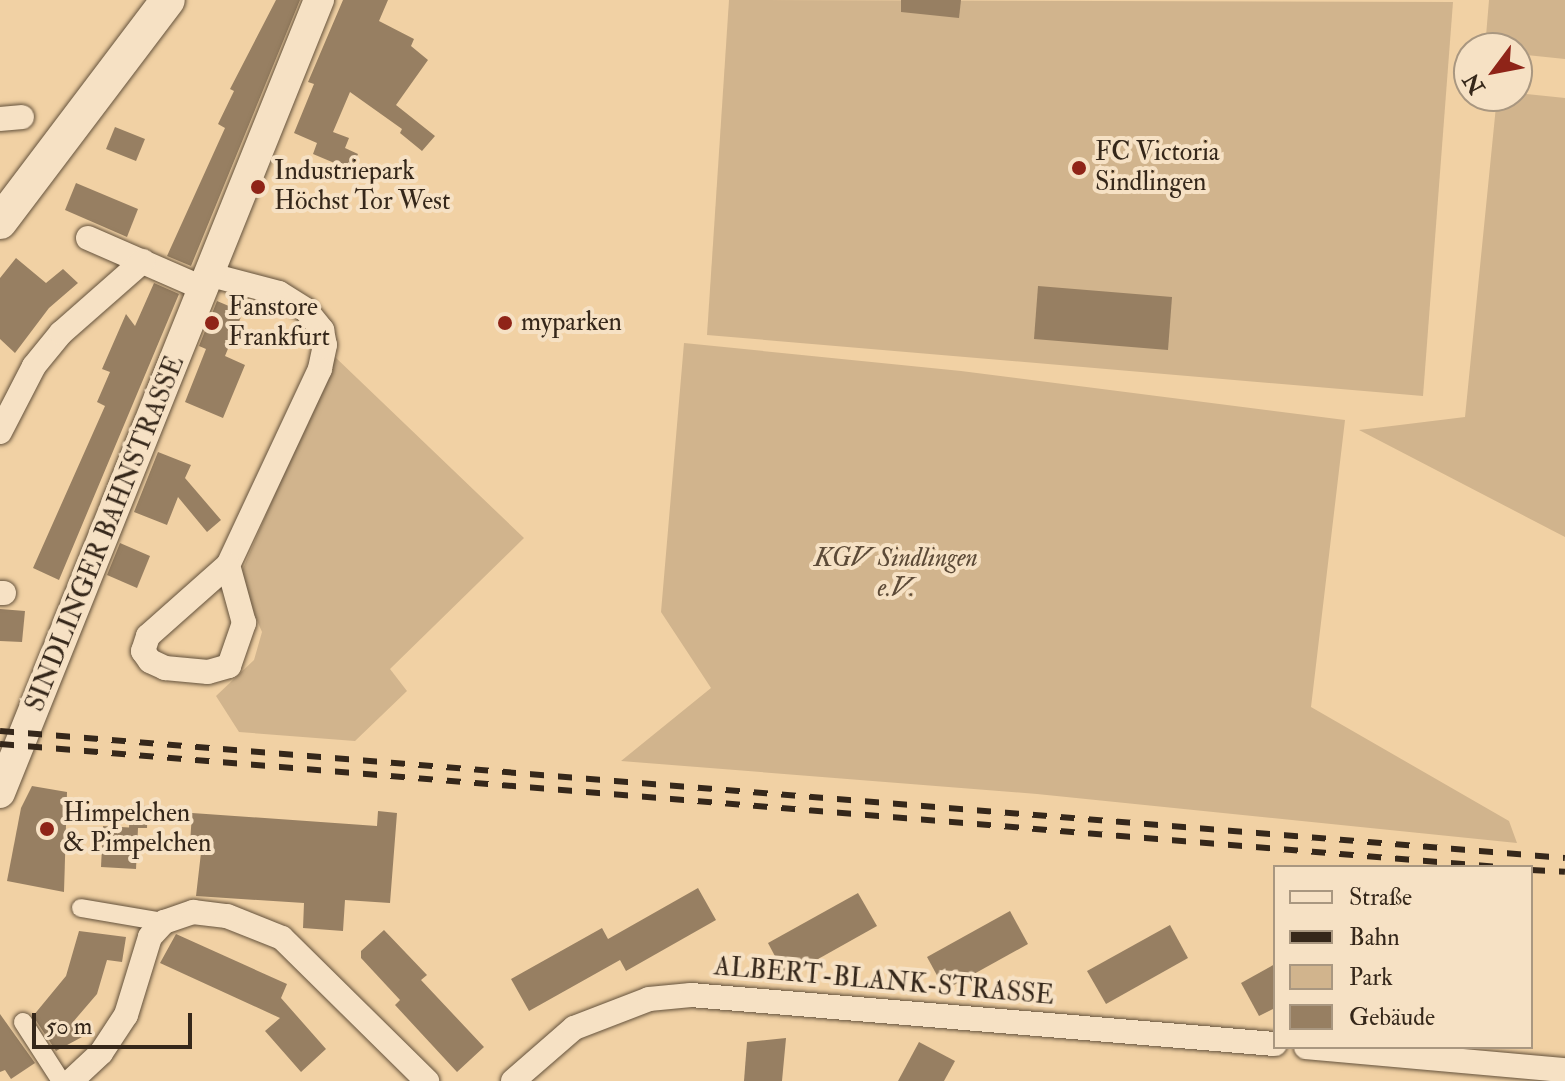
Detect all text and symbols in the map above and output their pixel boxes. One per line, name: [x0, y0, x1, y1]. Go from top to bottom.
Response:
north arrow: [1453, 32, 1533, 112]
text: N: [1457, 68, 1491, 99]
place label: FC Victoria Sindlingen: [1095, 137, 1220, 198]
place label: Industriepark Höchst Tor West: [274, 156, 450, 218]
marker: FC Victoria Sindlingen: [1070, 159, 1088, 177]
marker: Industriepark Höchst Tor West: [249, 178, 267, 196]
place label: Fanstore Frankfurt: [228, 292, 330, 354]
place label: myparken: [521, 307, 622, 339]
marker: Fanstore Frankfurt: [203, 314, 221, 332]
marker: myparken: [496, 314, 514, 332]
street label: SINDLINGER BAHNSTRASSE: [20, 352, 192, 716]
park label: KGV Sindlingen e.V.: [814, 543, 978, 604]
place label: Himpelchen & Pimpelchen: [63, 798, 211, 860]
marker: Himpelchen & Pimpelchen: [38, 820, 56, 838]
legend: [1273, 865, 1533, 1049]
text: Straße: [1349, 882, 1412, 913]
text: Bahn: [1349, 922, 1400, 953]
street label: ALBERT-BLANK-STRASSE: [713, 952, 1055, 1012]
text: Park: [1349, 962, 1393, 993]
scale bar: [36, 997, 196, 1047]
text: Gebäude: [1349, 1002, 1435, 1033]
text: 50 m: [46, 1011, 92, 1042]

